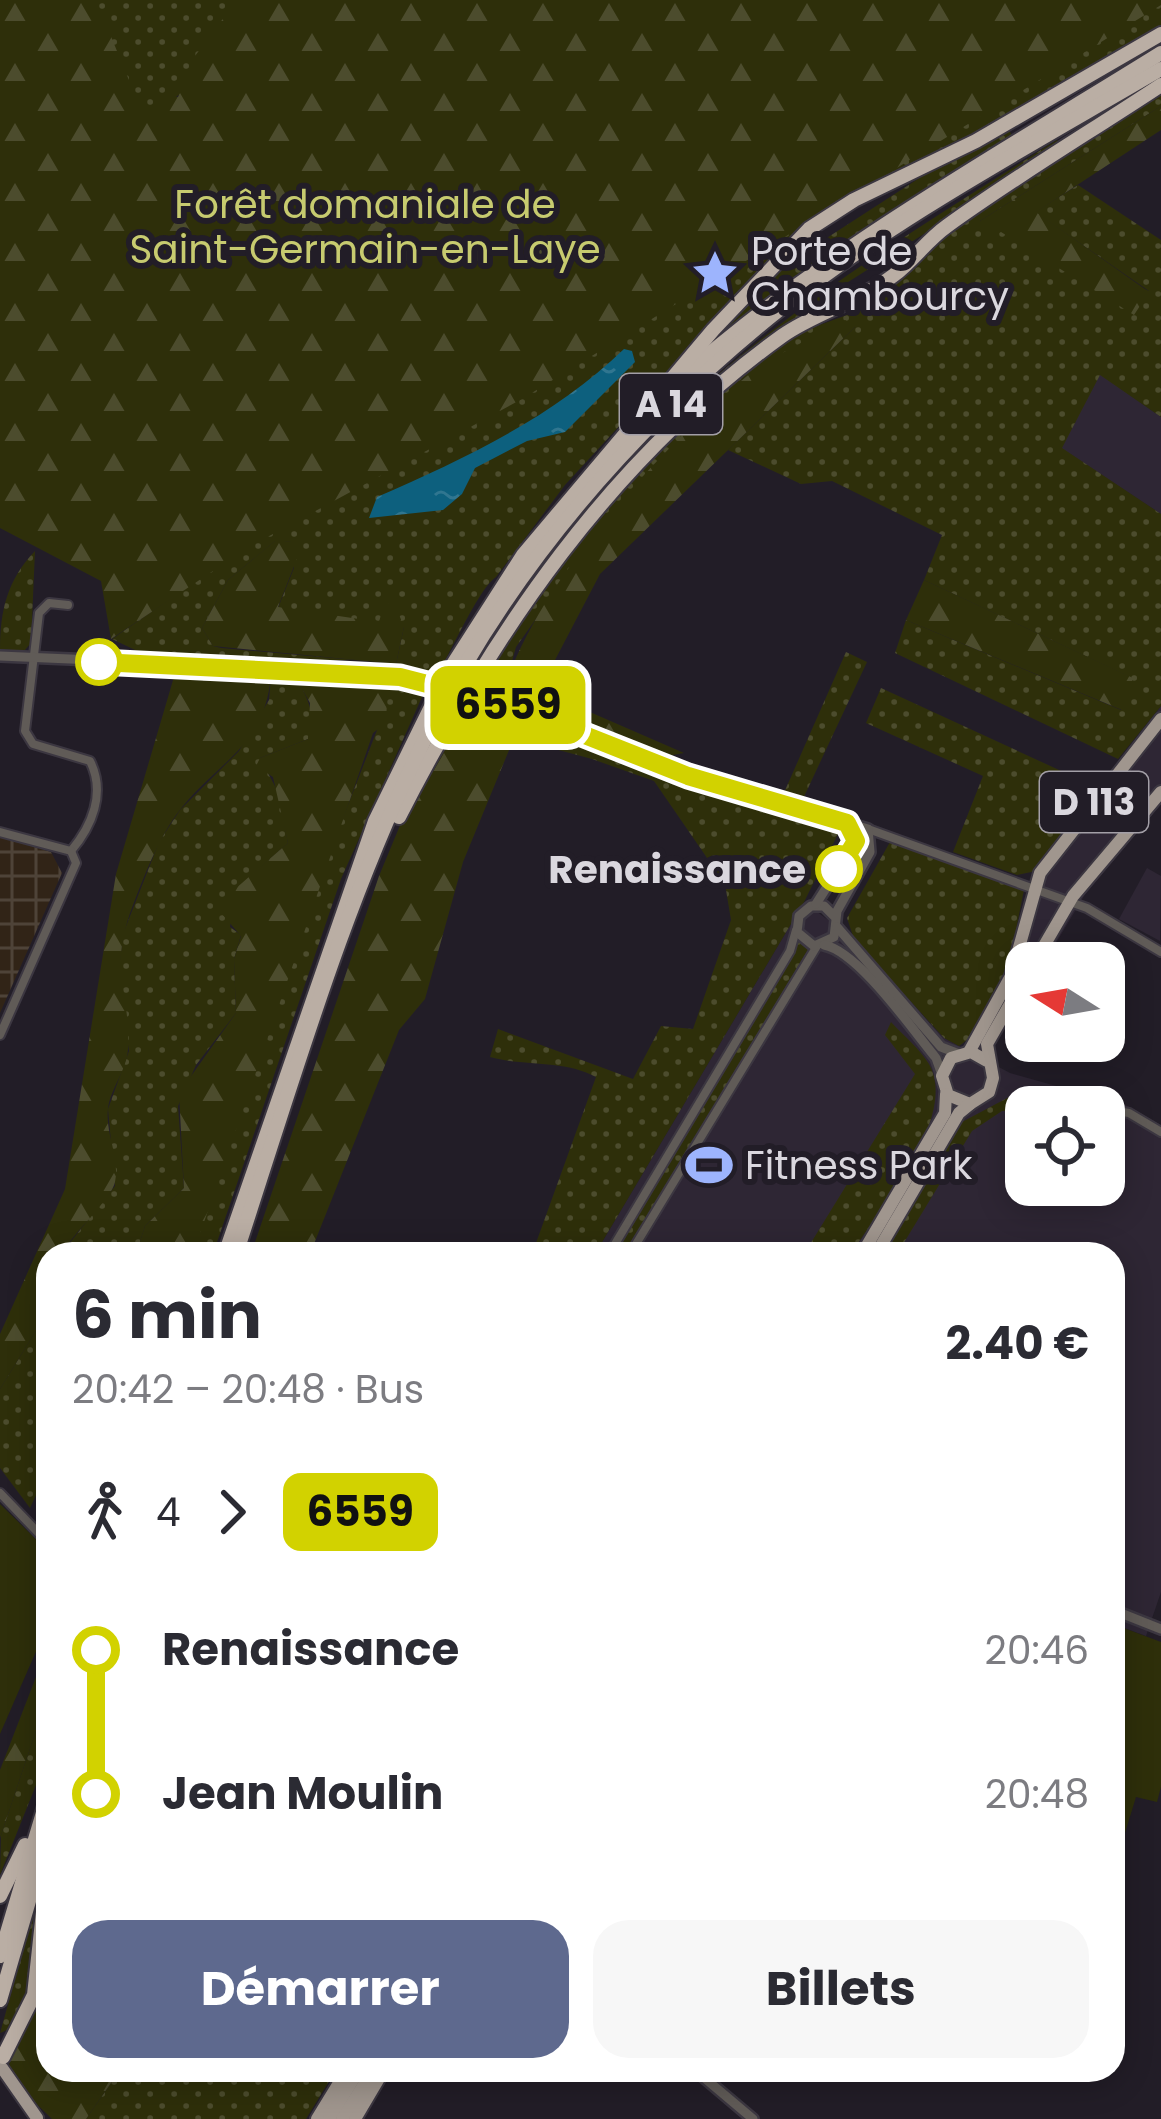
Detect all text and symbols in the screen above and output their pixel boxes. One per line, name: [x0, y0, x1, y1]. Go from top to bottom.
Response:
park label: Forêt domaniale de Saint-Germain-en-Laye: [129, 177, 601, 277]
place label: Porte de Chambourcy: [751, 224, 1009, 324]
place icon: Porte de Chambourcy: [690, 248, 740, 298]
road number: A 14: [620, 374, 722, 434]
unlabelled marker: [77, 640, 121, 684]
line badge: 6559: [424, 666, 592, 744]
text: 6559: [454, 675, 562, 734]
road number: D 113: [1040, 772, 1148, 832]
place label: Renaissance: [548, 842, 806, 897]
marker: Renaissance: [817, 847, 861, 891]
north arrow: [1005, 942, 1125, 1062]
map controls: [1005, 942, 1125, 1206]
button: locate: [1005, 1086, 1125, 1206]
place label: Fitness Park: [745, 1138, 972, 1193]
sports icon: Fitness Park: [684, 1140, 734, 1190]
text: 6 min: [72, 1269, 262, 1361]
text: 2.40 €: [945, 1312, 1089, 1375]
text: 20:42 – 20:48 · Bus: [72, 1362, 424, 1417]
icon: walk: [72, 1479, 138, 1545]
icon: forward: [199, 1479, 265, 1545]
text: 6559: [307, 1482, 414, 1541]
text: 4: [156, 1485, 181, 1540]
text: Renaissance: [162, 1618, 459, 1681]
text: 20:46: [984, 1623, 1089, 1678]
text: Jean Moulin: [162, 1762, 443, 1825]
text: 20:48: [985, 1767, 1089, 1822]
button: Démarrer: [72, 1920, 569, 2058]
button: Billets: [593, 1920, 1089, 2058]

